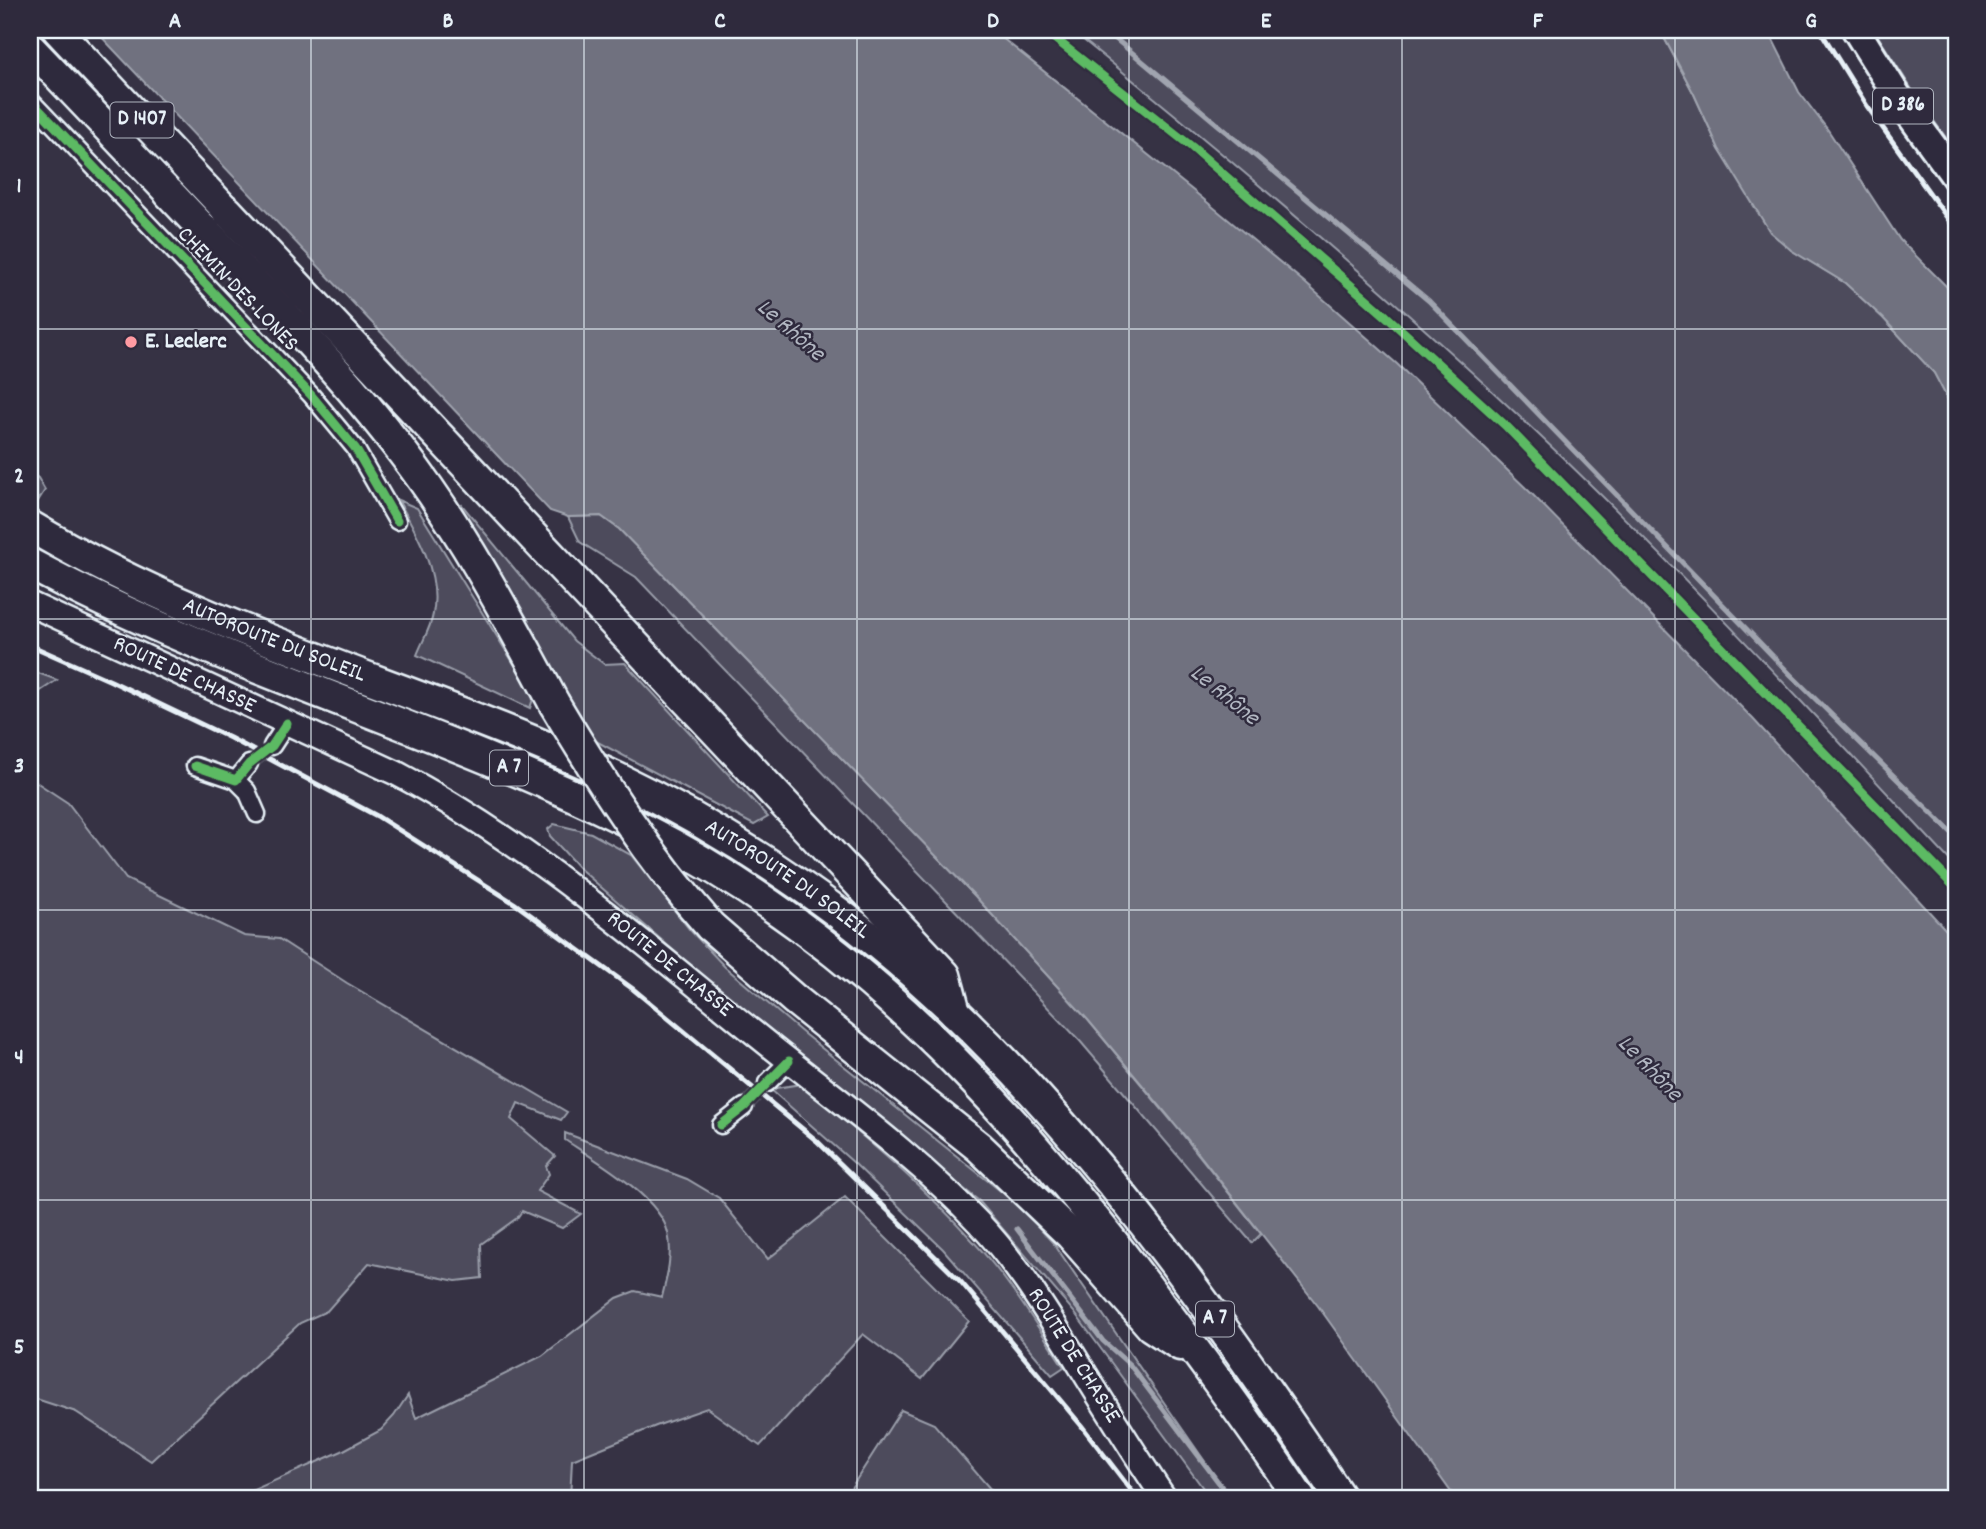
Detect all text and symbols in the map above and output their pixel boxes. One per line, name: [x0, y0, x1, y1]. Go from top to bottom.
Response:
text: A: [169, 6, 181, 39]
text: B: [443, 6, 454, 39]
text: C: [714, 6, 726, 39]
text: D: [987, 6, 999, 39]
text: E: [1261, 6, 1272, 39]
text: F: [1533, 6, 1544, 39]
text: G: [1805, 6, 1817, 39]
road number: D 386: [1873, 88, 1933, 124]
road number: D 1407: [110, 102, 174, 138]
text: 1: [16, 171, 22, 204]
street label: CHEMIN DES LONES: [168, 220, 306, 360]
water label: Le Rhône: [748, 292, 833, 371]
place label: E. Leclerc: [145, 326, 227, 359]
marker: E. Leclerc: [123, 334, 139, 350]
text: 2: [14, 461, 24, 494]
street label: AUTOROUTE DU SOLEIL: [177, 589, 371, 692]
street label: ROUTE DE CHASSE: [107, 628, 261, 724]
water label: Le Rhône: [1182, 657, 1267, 736]
road number: A 7: [490, 750, 528, 786]
text: 3: [14, 751, 24, 784]
street label: AUTOROUTE DU SOLEIL: [698, 811, 878, 948]
street label: ROUTE DE CHASSE: [599, 904, 740, 1027]
water label: Le Rhône: [1609, 1028, 1690, 1111]
text: 4: [14, 1042, 24, 1075]
street label: ROUTE DE CHASSE: [1018, 1282, 1128, 1431]
road number: A 7: [1196, 1302, 1234, 1336]
text: 5: [14, 1332, 24, 1365]

